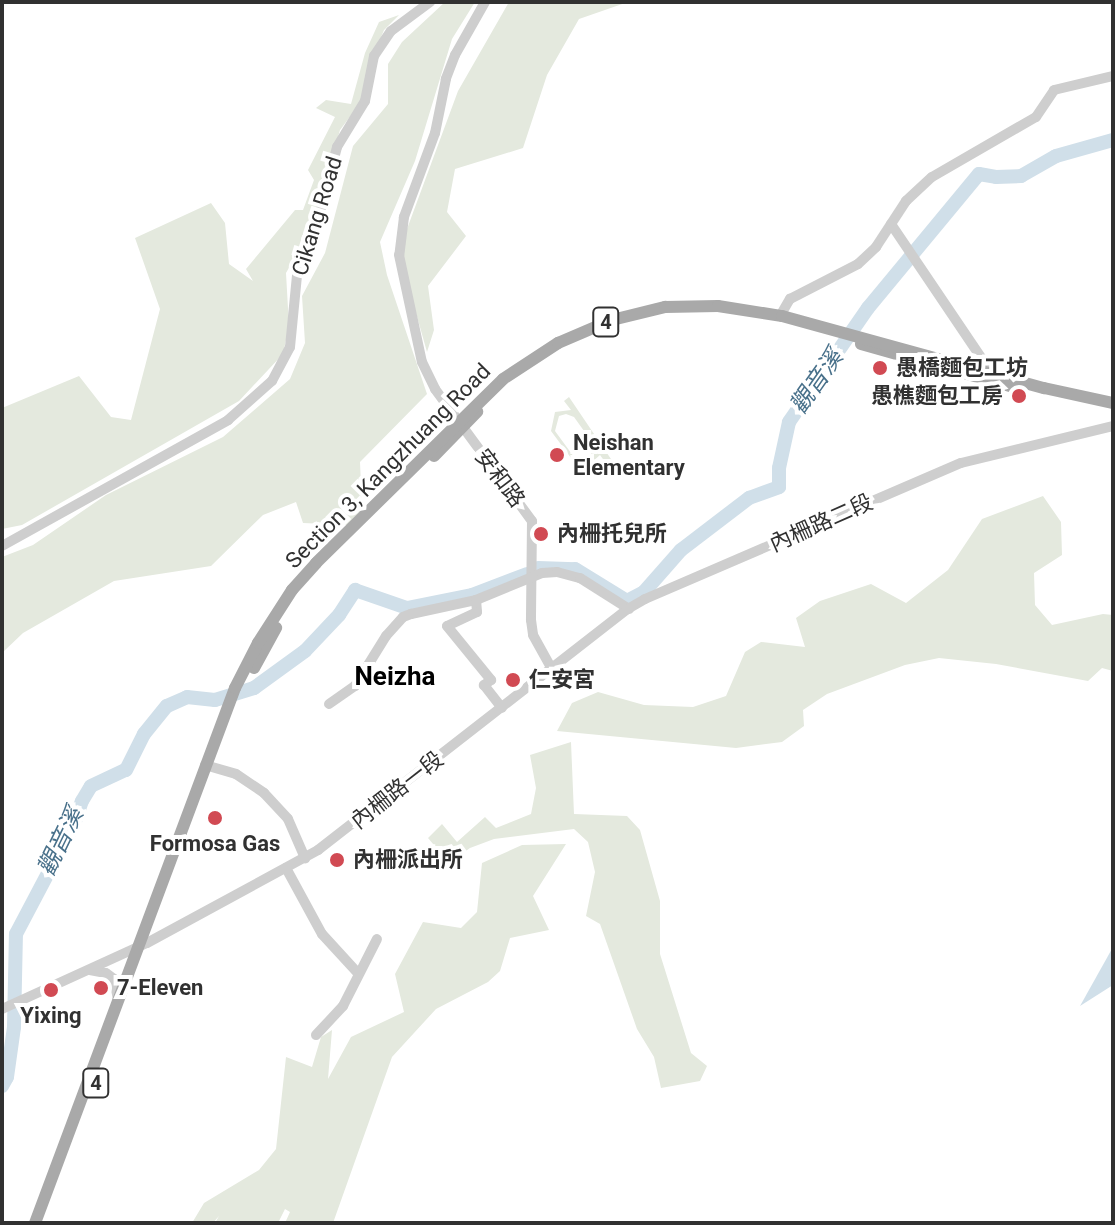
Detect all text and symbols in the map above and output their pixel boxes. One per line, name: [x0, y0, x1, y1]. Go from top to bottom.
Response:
street label: Cikang Road: [286, 153, 348, 279]
road number: 4: [592, 306, 620, 338]
water label: 觀音溪: [785, 344, 849, 420]
place label: 愚橋麵包工坊: [896, 355, 1028, 381]
street label: Section 3, Kangzhuang Road: [280, 358, 496, 574]
marker: 愚橋麵包工坊: [871, 359, 889, 377]
place label: 愚樵麵包工房: [871, 383, 1003, 409]
marker: 愚樵麵包工房: [1010, 387, 1028, 405]
place label: Neishan Elementary: [573, 429, 685, 480]
street label: 安和路: [470, 444, 530, 512]
marker: Neishan Elementary: [548, 446, 566, 464]
street label: 內柵路二段: [765, 489, 877, 557]
place label: 內柵托兒所: [557, 521, 667, 547]
marker: 內柵托兒所: [532, 525, 550, 543]
district label: Neizha: [355, 661, 435, 693]
place label: 仁安宮: [529, 667, 595, 693]
marker: 仁安宮: [504, 671, 522, 689]
street label: 內柵路一段: [346, 746, 448, 834]
water label: 觀音溪: [32, 803, 90, 881]
marker: Formosa Gas: [206, 809, 224, 827]
place label: Formosa Gas: [150, 831, 280, 857]
place label: 內柵派出所: [353, 847, 463, 873]
marker: 內柵派出所: [328, 851, 346, 869]
place label: 7-Eleven: [117, 975, 203, 1001]
marker: 7-Eleven: [92, 979, 110, 997]
marker: Yixing: [42, 981, 60, 999]
place label: Yixing: [20, 1003, 82, 1029]
road number: 4: [82, 1067, 110, 1099]

